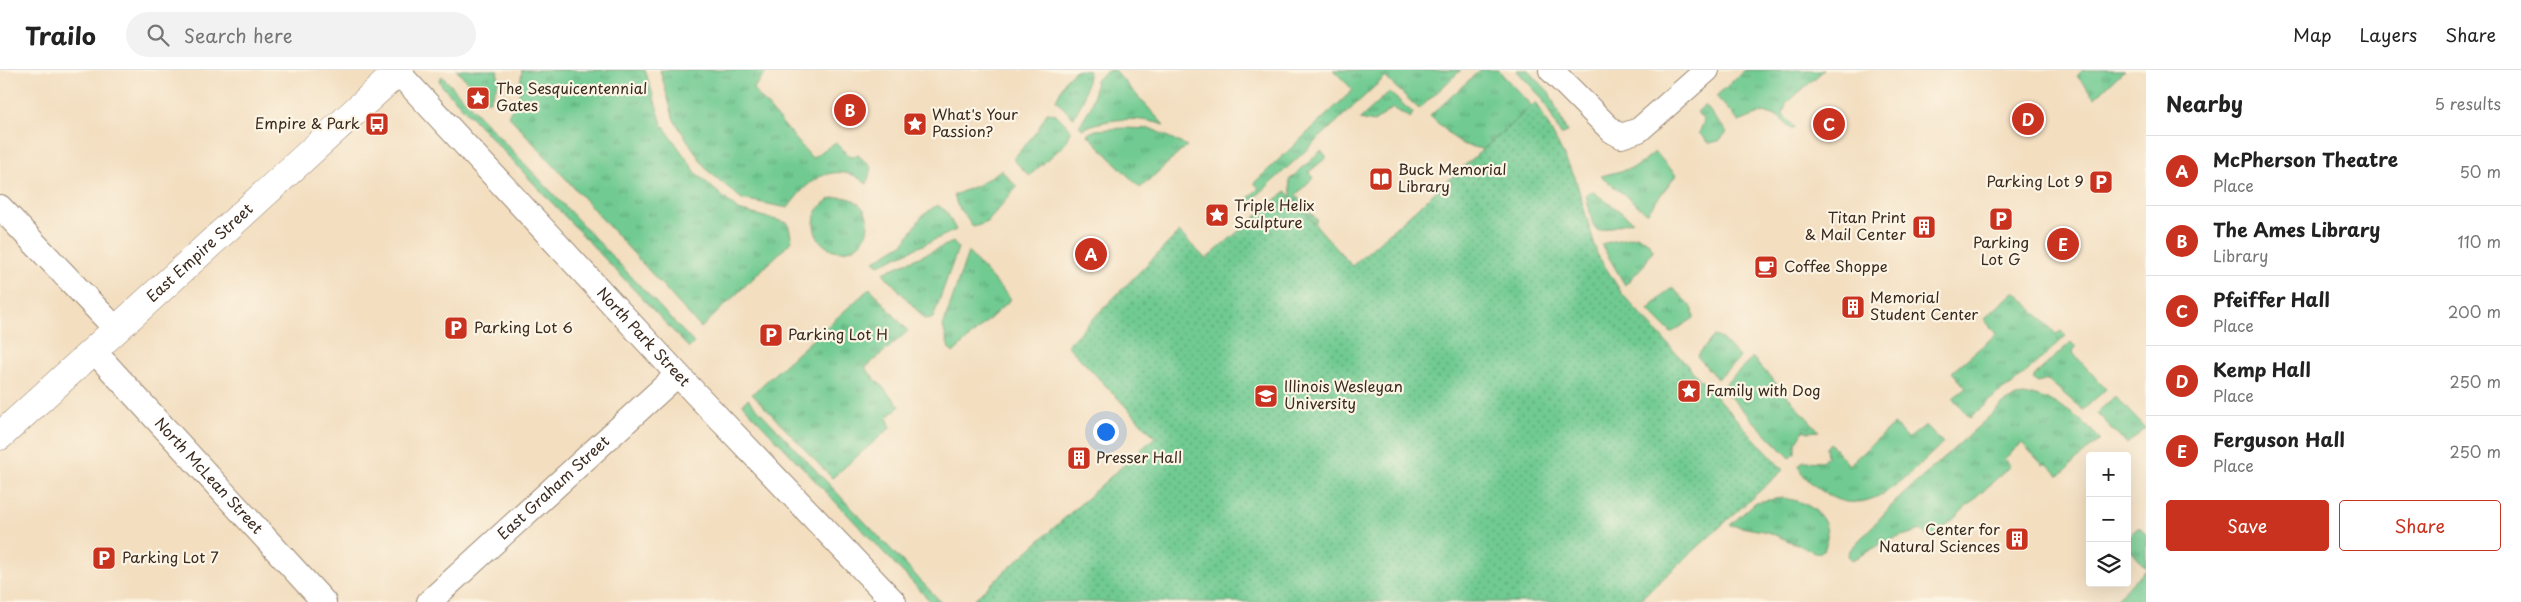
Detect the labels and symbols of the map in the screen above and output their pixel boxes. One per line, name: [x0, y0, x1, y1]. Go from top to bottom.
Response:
place label: The Sesquicentennial Gates: [496, 76, 647, 116]
place icon: The Sesquicentennial Gates: [465, 85, 491, 111]
pin: B: [834, 91, 866, 129]
pin: D: [2012, 100, 2044, 138]
place label: What's Your Passion?: [932, 102, 1018, 142]
pin: C: [1813, 105, 1845, 143]
place label: Empire & Park: [255, 111, 360, 134]
bus stop icon: Empire & Park: [364, 111, 390, 137]
place icon: What's Your Passion?: [902, 111, 928, 137]
place label: Buck Memorial Library: [1398, 157, 1507, 197]
library icon: Buck Memorial Library: [1368, 166, 1394, 192]
place label: Parking Lot 9: [1986, 169, 2084, 192]
parking icon: Parking Lot 9: [2088, 169, 2114, 195]
place label: Triple Helix Sculpture: [1234, 193, 1315, 233]
street label: East Empire Street: [140, 197, 257, 307]
place icon: Triple Helix Sculpture: [1204, 202, 1230, 228]
place label: Titan Print & Mail Center: [1805, 205, 1907, 245]
parking icon: Parking Lot G: [1988, 206, 2014, 232]
building icon: Titan Print & Mail Center: [1911, 214, 1937, 240]
pin: E: [2047, 225, 2079, 263]
place label: Parking Lot G: [1973, 230, 2029, 270]
pin: A: [1075, 235, 1107, 273]
cafe icon: Coffee Shoppe: [1753, 254, 1779, 280]
place label: Coffee Shoppe: [1784, 254, 1888, 277]
street label: North Park Street: [592, 281, 696, 391]
place label: Memorial Student Center: [1870, 285, 1978, 325]
building icon: Memorial Student Center: [1840, 294, 1866, 320]
parking icon: Parking Lot 6: [443, 315, 469, 341]
place label: Parking Lot 6: [474, 315, 573, 338]
parking icon: Parking Lot H: [758, 322, 784, 348]
place label: Parking Lot H: [788, 322, 888, 345]
place label: Illinois Wesleyan University: [1284, 374, 1403, 414]
place icon: Family with Dog: [1676, 378, 1702, 404]
place label: Family with Dog: [1706, 378, 1821, 401]
school or university icon: Illinois Wesleyan University: [1253, 383, 1279, 409]
street label: North McLean Street: [150, 412, 269, 538]
your location: [1093, 419, 1119, 445]
street label: East Graham Street: [491, 429, 614, 544]
building icon: Presser Hall: [1066, 445, 1092, 471]
place label: Presser Hall: [1096, 445, 1182, 468]
place label: Center for Natural Sciences: [1879, 517, 2000, 557]
building icon: Center for Natural Sciences: [2004, 526, 2030, 552]
parking icon: Parking Lot 7: [91, 545, 117, 571]
place label: Parking Lot 7: [122, 545, 219, 568]

